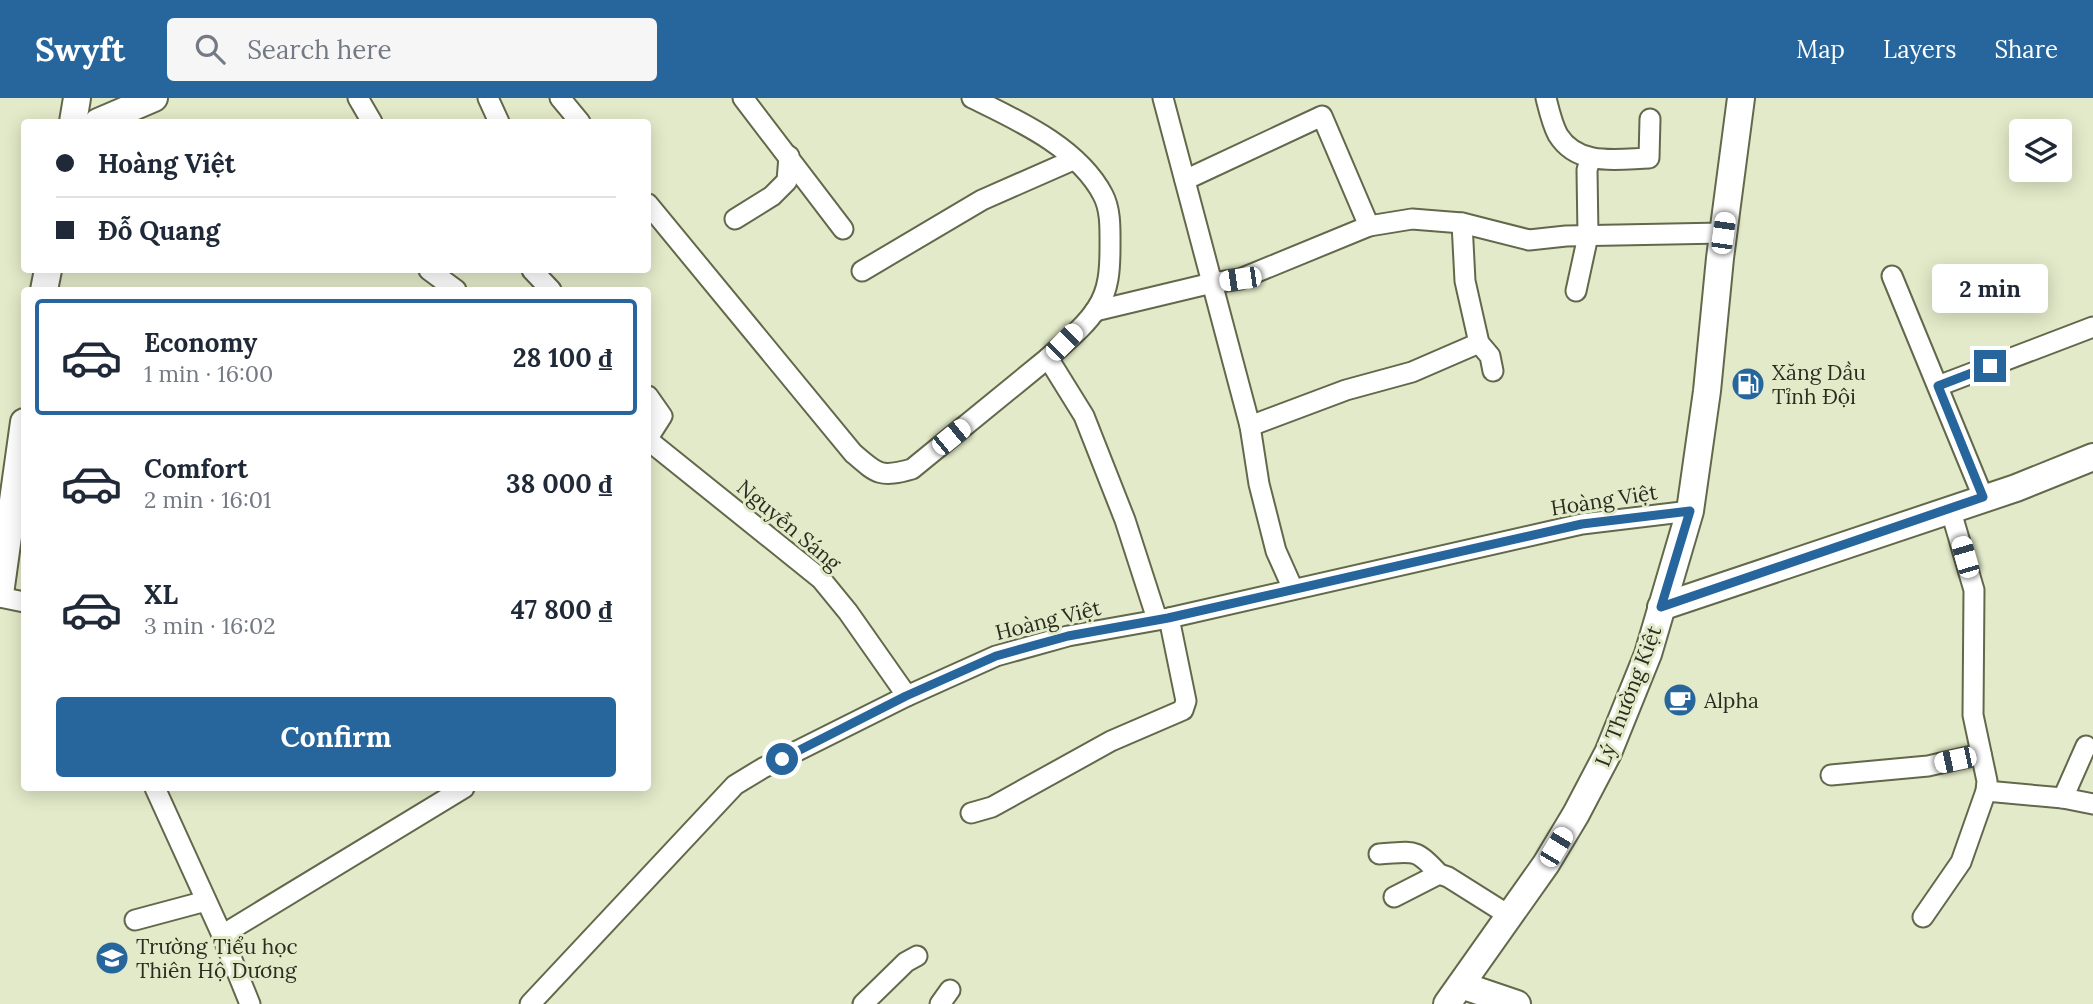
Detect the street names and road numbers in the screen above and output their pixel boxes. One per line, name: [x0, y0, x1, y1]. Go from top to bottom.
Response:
street label: Nguyễn Sáng: [731, 474, 847, 577]
street label: Hoàng Việt: [1549, 478, 1660, 522]
street label: Hoàng Việt: [992, 594, 1104, 646]
street label: Lý Thường Kiệt: [1589, 621, 1668, 770]

